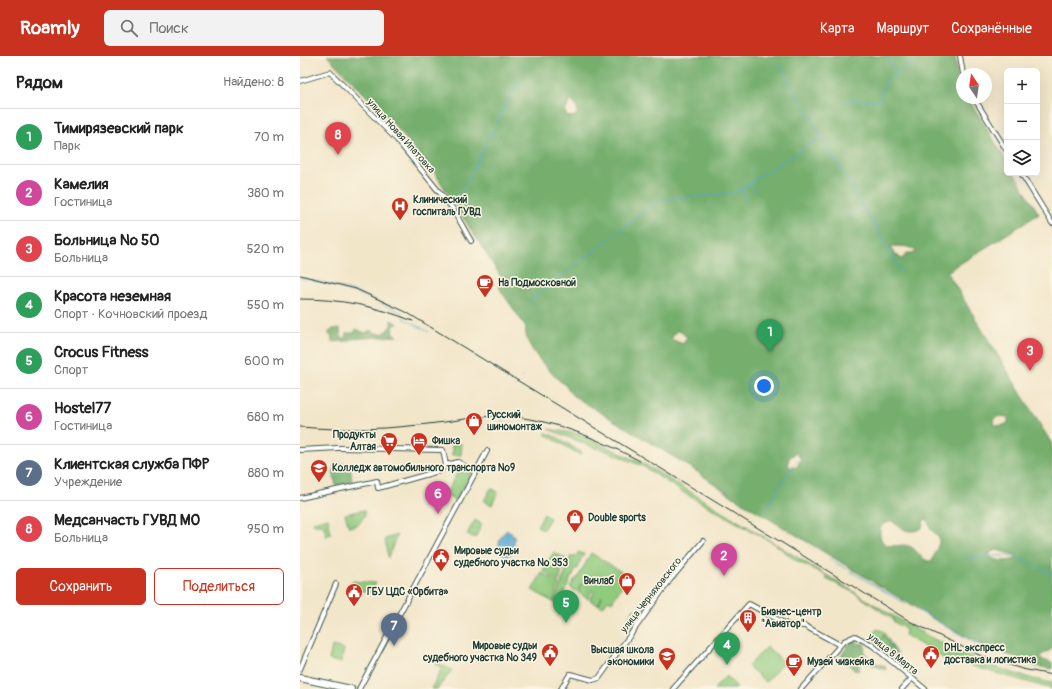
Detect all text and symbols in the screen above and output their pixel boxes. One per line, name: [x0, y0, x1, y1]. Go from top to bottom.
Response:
search box: [104, 10, 384, 46]
text: Roamly: [20, 16, 80, 40]
icon: search: [118, 17, 140, 39]
text: Поиск: [150, 19, 189, 38]
text: Карта: [820, 20, 855, 37]
text: Маршрут: [877, 20, 929, 37]
text: Сохранённые: [951, 20, 1032, 37]
north arrow: [956, 68, 992, 104]
map controls: [1004, 68, 1040, 176]
button: +: [1004, 68, 1040, 104]
text: Рядом: [16, 72, 63, 93]
text: Найдено: 8: [223, 74, 284, 90]
street label: улица Новая Ипатовка: [364, 96, 438, 176]
button: −: [1004, 104, 1040, 140]
text: Тимирязевский парк: [54, 119, 184, 138]
pin: 8: [325, 122, 351, 155]
text: 1: [26, 129, 32, 145]
text: 70 m: [254, 129, 284, 145]
text: Парк: [54, 138, 81, 154]
button: layers: [1004, 140, 1040, 176]
text: Камелия: [54, 175, 109, 194]
text: 2: [25, 185, 33, 201]
text: 380 m: [247, 185, 284, 201]
text: Гостиница: [54, 194, 112, 210]
place label: Клинический госпиталь ГУВД: [412, 194, 482, 218]
hospital icon: Клинический госпиталь ГУВД: [390, 196, 410, 221]
text: Больница № 50: [54, 231, 159, 250]
text: 3: [25, 241, 33, 257]
text: 520 m: [246, 241, 284, 257]
text: Больница: [54, 250, 108, 266]
cafe icon: На Подмосковной: [475, 273, 495, 298]
place label: На Подмосковной: [498, 277, 576, 289]
text: Красота неземная: [54, 287, 171, 306]
text: 4: [25, 297, 33, 313]
text: 550 m: [247, 297, 284, 313]
text: Спорт · Кочновский проезд: [54, 306, 207, 322]
pin: 1: [757, 319, 783, 352]
pin: 3: [1017, 338, 1043, 371]
text: Crocus Fitness: [54, 343, 149, 362]
text: 5: [25, 353, 33, 369]
text: 600 m: [244, 353, 284, 369]
text: Спорт: [54, 362, 88, 378]
your location: [754, 376, 774, 396]
text: Hostel77: [54, 399, 111, 418]
text: 6: [25, 409, 33, 425]
text: 680 m: [247, 409, 284, 425]
place label: Русский шиномонтаж: [487, 409, 542, 433]
shop icon: Русский шиномонтаж: [464, 411, 484, 436]
text: Гостиница: [54, 418, 112, 434]
place label: Продукты Алтая: [333, 429, 377, 453]
supermarket icon: Продукты Алтая: [379, 431, 399, 456]
hotel icon: Фишка: [409, 431, 429, 456]
place label: Фишка: [431, 435, 460, 447]
text: Клиентская служба ПФР: [54, 455, 209, 474]
school or university icon: Колледж автомобильного транспорта №9: [309, 458, 329, 483]
place label: Колледж автомобильного транспорта №9: [332, 462, 515, 474]
text: 7: [26, 465, 32, 481]
text: 880 m: [248, 465, 284, 481]
text: Учреждение: [54, 474, 122, 490]
pin: 6: [425, 481, 451, 514]
shop icon: Double sports: [565, 508, 585, 533]
text: Медсанчасть ГУВД МО: [54, 511, 200, 530]
place label: Double sports: [588, 512, 646, 524]
text: 8: [26, 521, 32, 537]
text: 950 m: [247, 521, 284, 537]
text: Больница: [54, 530, 108, 546]
pin: 2: [711, 543, 737, 576]
place label: Мировые судьи судебного участка № 353: [453, 545, 568, 569]
public building icon: Мировые судьи судебного участка № 353: [431, 547, 451, 572]
street label: улица Черняховского: [617, 555, 684, 636]
button: Сохранить: [16, 568, 146, 605]
button: Поделиться: [154, 568, 284, 605]
shop icon: Винлаб: [617, 571, 637, 596]
place label: Винлаб: [584, 575, 614, 587]
public building icon: ГБУ ЦДС «Орбита»: [344, 582, 364, 607]
place label: ГБУ ЦДС «Орбита»: [367, 586, 449, 598]
pin: 5: [553, 590, 579, 623]
place label: Бизнес-центр "Авиатор": [761, 606, 822, 630]
building icon: Бизнес-центр "Авиатор": [738, 608, 758, 633]
pin: 7: [381, 613, 407, 646]
street label: улица 8 Марта: [865, 630, 921, 678]
pin: 4: [714, 632, 740, 665]
place label: Мировые судьи судебного участка № 349: [422, 640, 538, 664]
public building icon: Мировые судьи судебного участка № 349: [540, 642, 560, 667]
place label: DHL экспресс доставка и логистика: [943, 642, 1036, 666]
place label: Высшая школа экономики: [591, 644, 655, 668]
public building icon: DHL экспресс доставка и логистика: [921, 644, 941, 669]
school or university icon: Высшая школа экономики: [657, 646, 677, 671]
cafe icon: Музей чизкейка: [784, 652, 804, 677]
place label: Музей чизкейка: [807, 656, 875, 668]

